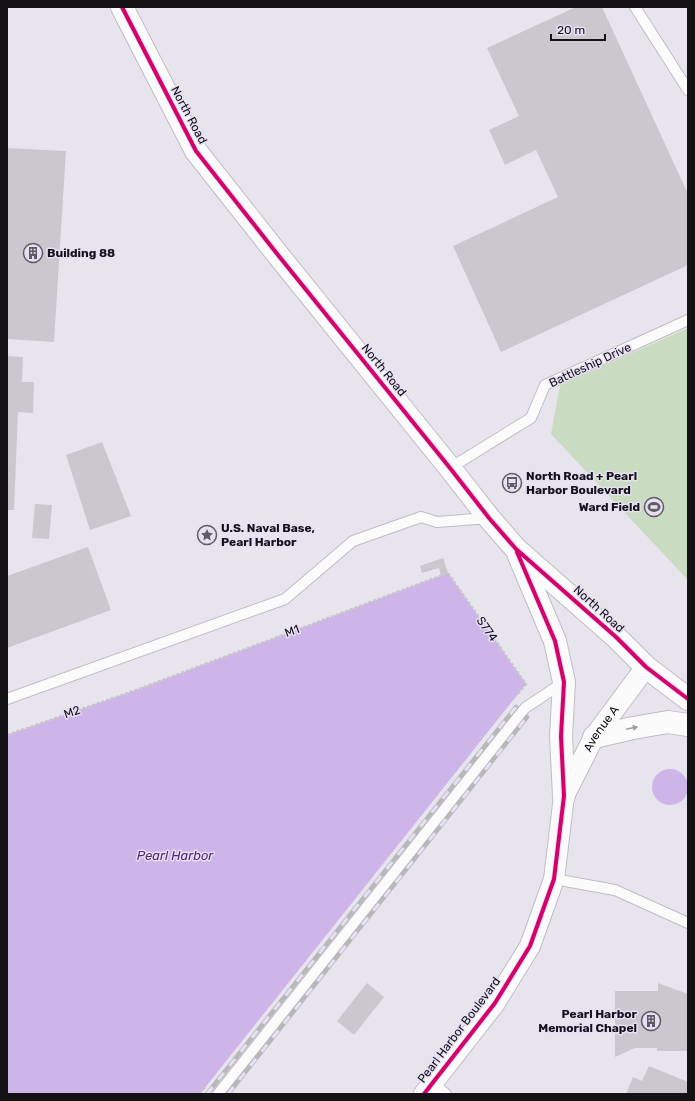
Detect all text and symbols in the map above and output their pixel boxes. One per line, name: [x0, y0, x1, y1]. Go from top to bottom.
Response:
scale bar: [551, 16, 605, 42]
text: 20 m: [557, 23, 585, 37]
street label: North Road: [168, 84, 210, 146]
building icon: Building 88: [22, 242, 44, 264]
place label: Building 88: [47, 246, 115, 260]
street label: Battleship Drive: [547, 340, 633, 390]
street label: North Road: [359, 341, 409, 399]
place label: North Road + Pearl Harbor Boulevard: [526, 469, 637, 497]
bus stop icon: North Road + Pearl Harbor Boulevard: [501, 472, 523, 494]
sports icon: Ward Field: [643, 496, 665, 518]
place label: Ward Field: [579, 500, 640, 514]
place label: U.S. Naval Base, Pearl Harbor: [221, 521, 315, 549]
place icon: U.S. Naval Base, Pearl Harbor: [196, 524, 218, 546]
street label: North Road: [571, 583, 627, 635]
street label: S774: [474, 614, 501, 644]
street label: M1: [283, 622, 301, 640]
street label: M2: [62, 703, 82, 721]
street label: Avenue A: [581, 703, 622, 754]
one-way arrow: [625, 725, 638, 731]
water label: Pearl Harbor: [137, 848, 214, 863]
street label: Pearl Harbor Boulevard: [415, 974, 503, 1086]
place label: Pearl Harbor Memorial Chapel: [538, 1007, 638, 1035]
building icon: Pearl Harbor Memorial Chapel: [640, 1010, 662, 1032]

